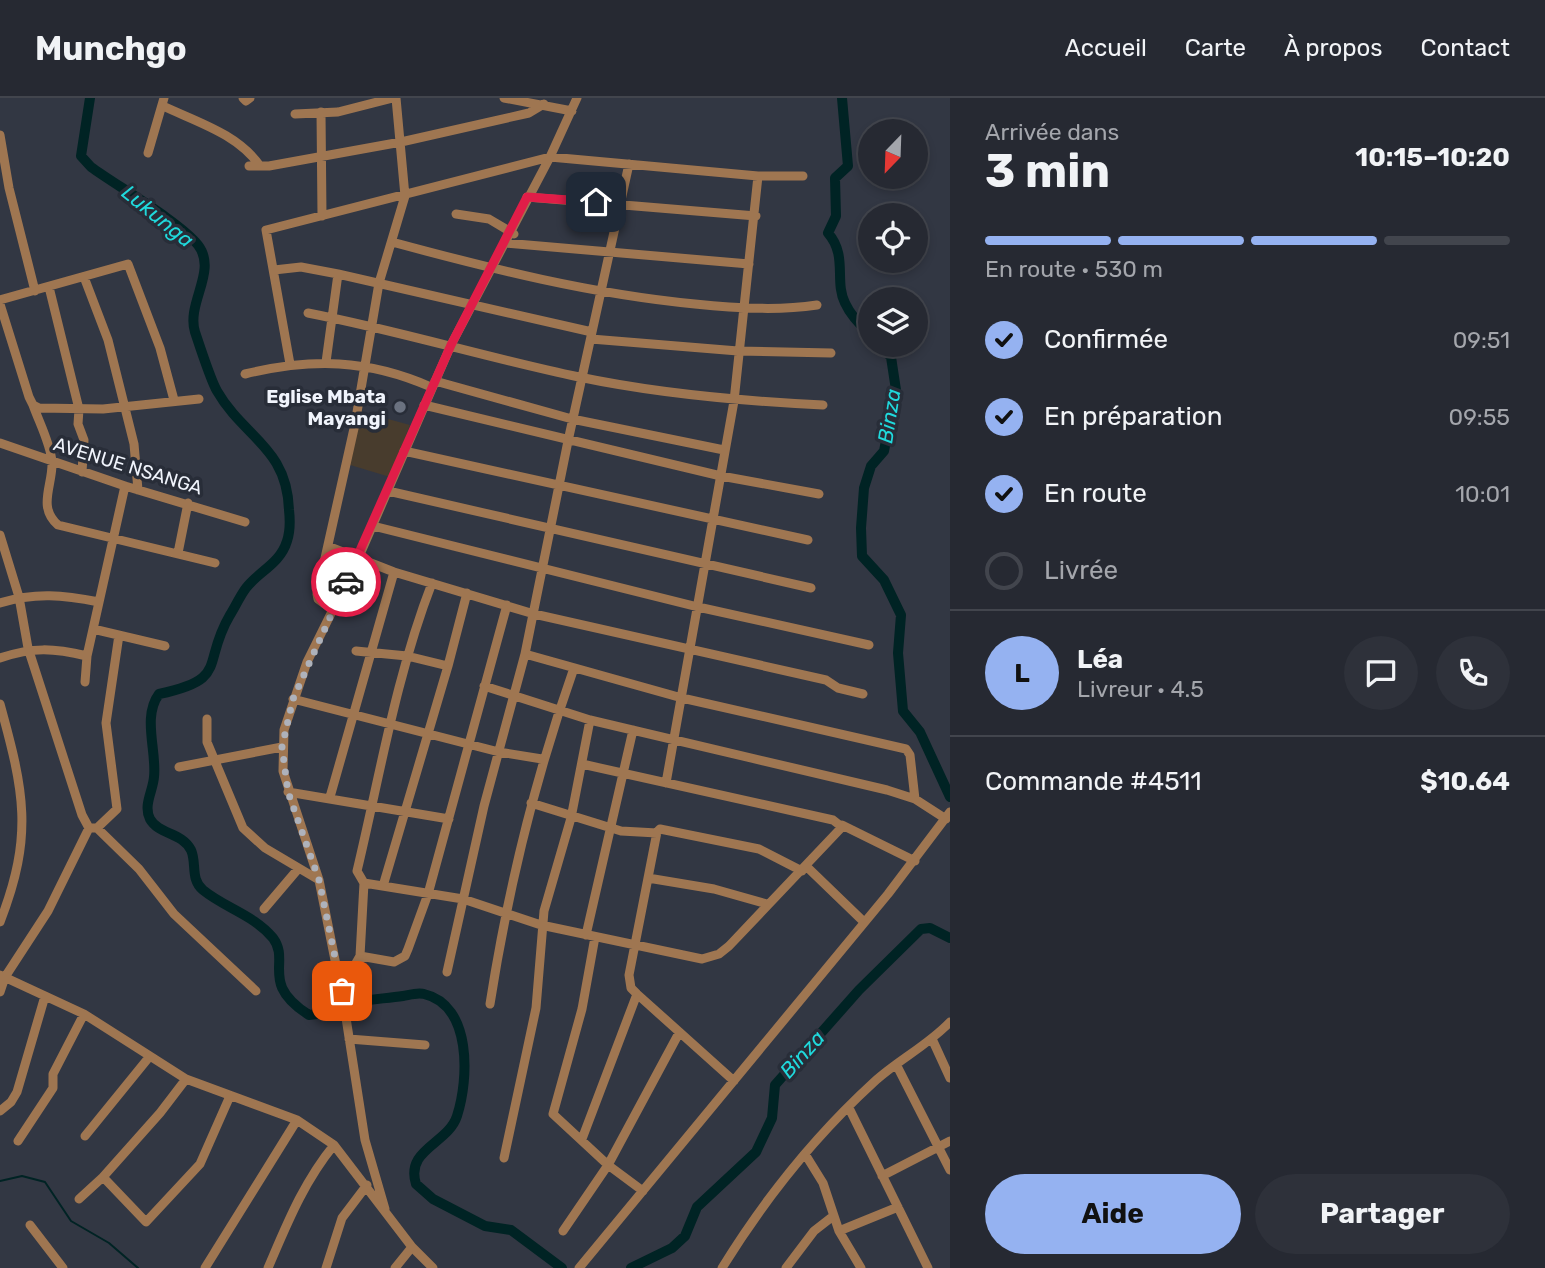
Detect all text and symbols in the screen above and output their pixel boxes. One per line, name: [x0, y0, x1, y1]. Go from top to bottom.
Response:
text: Munchgo: [35, 29, 187, 68]
text: Accueil: [1065, 34, 1147, 62]
text: Carte: [1185, 34, 1246, 62]
text: À propos: [1284, 34, 1383, 62]
text: Contact: [1421, 34, 1510, 62]
text: Arrivée dans: [985, 118, 1119, 146]
north arrow: [858, 119, 928, 189]
map controls: [858, 119, 928, 357]
text: 10:15–10:20: [1355, 142, 1510, 173]
text: 3 min: [985, 144, 1110, 199]
pin: [566, 172, 626, 232]
water label: Lukunga: [117, 180, 199, 252]
icon: home: [577, 183, 615, 221]
button: locate: [858, 203, 928, 273]
text: En route · 530 m: [985, 255, 1163, 283]
button: layers: [858, 287, 928, 357]
icon: check: [985, 321, 1023, 359]
text: Confirmée: [1044, 324, 1168, 355]
text: 09:51: [1453, 326, 1510, 354]
place label: Eglise Mbata Mayangi: [266, 385, 386, 430]
water label: Binza: [872, 387, 906, 445]
icon: check: [985, 398, 1023, 436]
marker: Eglise Mbata Mayangi: [392, 399, 408, 415]
text: En préparation: [1044, 401, 1222, 432]
text: 09:55: [1449, 403, 1510, 431]
street label: AVENUE NSANGA: [51, 432, 206, 500]
icon: check: [985, 475, 1023, 513]
text: En route: [1044, 478, 1147, 509]
text: 10:01: [1455, 480, 1510, 508]
courier: [311, 547, 381, 617]
text: Livrée: [1044, 555, 1118, 586]
icon: car: [327, 563, 365, 601]
button: chat: [1344, 636, 1418, 710]
button: phone: [1436, 636, 1510, 710]
text: Léa: [1077, 644, 1123, 675]
text: L: [1014, 658, 1030, 689]
text: Livreur · 4.5: [1077, 675, 1204, 703]
text: Commande #4511: [985, 766, 1202, 797]
text: $10.64: [1420, 766, 1510, 797]
pin: [312, 961, 372, 1021]
icon: bag: [323, 972, 361, 1010]
water label: Binza: [774, 1025, 830, 1083]
button: Aide: [985, 1174, 1241, 1254]
button: Partager: [1255, 1174, 1510, 1254]

